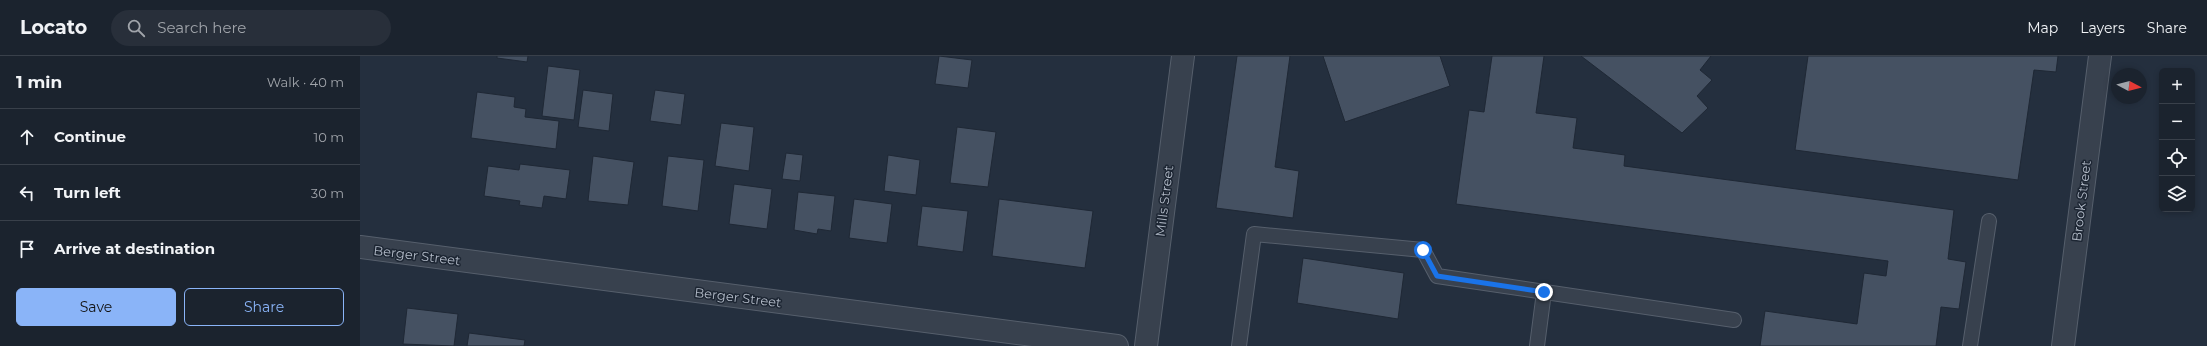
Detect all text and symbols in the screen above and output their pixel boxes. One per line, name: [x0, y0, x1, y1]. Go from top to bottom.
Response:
search box: [111, 10, 391, 46]
text: Locato: [20, 16, 87, 39]
icon: search: [125, 17, 147, 39]
text: Search here: [157, 18, 246, 37]
text: Map: [2027, 19, 2058, 37]
text: Layers: [2080, 19, 2125, 37]
text: Share: [2147, 19, 2187, 37]
north arrow: [2111, 68, 2147, 104]
map controls: [2159, 68, 2195, 212]
button: +: [2159, 68, 2195, 104]
text: 1 min: [16, 72, 62, 92]
text: Walk · 40 m: [267, 74, 344, 90]
button: −: [2159, 104, 2195, 140]
icon: ahead: [16, 126, 38, 148]
text: Continue: [54, 127, 126, 146]
text: 10 m: [314, 129, 344, 145]
button: locate: [2159, 140, 2195, 176]
street label: Brook Street: [2068, 160, 2094, 242]
street label: Mills Street: [1152, 164, 1176, 238]
button: layers: [2159, 176, 2195, 212]
icon: left: [16, 182, 38, 204]
text: Turn left: [54, 183, 121, 202]
text: 30 m: [311, 185, 344, 201]
icon: arrive: [16, 238, 38, 260]
text: Arrive at destination: [54, 239, 215, 258]
route start: [1414, 241, 1432, 259]
street label: Berger Street: [373, 242, 461, 268]
route end: [1535, 283, 1553, 301]
street label: Berger Street: [694, 284, 782, 310]
button: Save: [16, 288, 176, 326]
button: Share: [184, 288, 344, 326]

